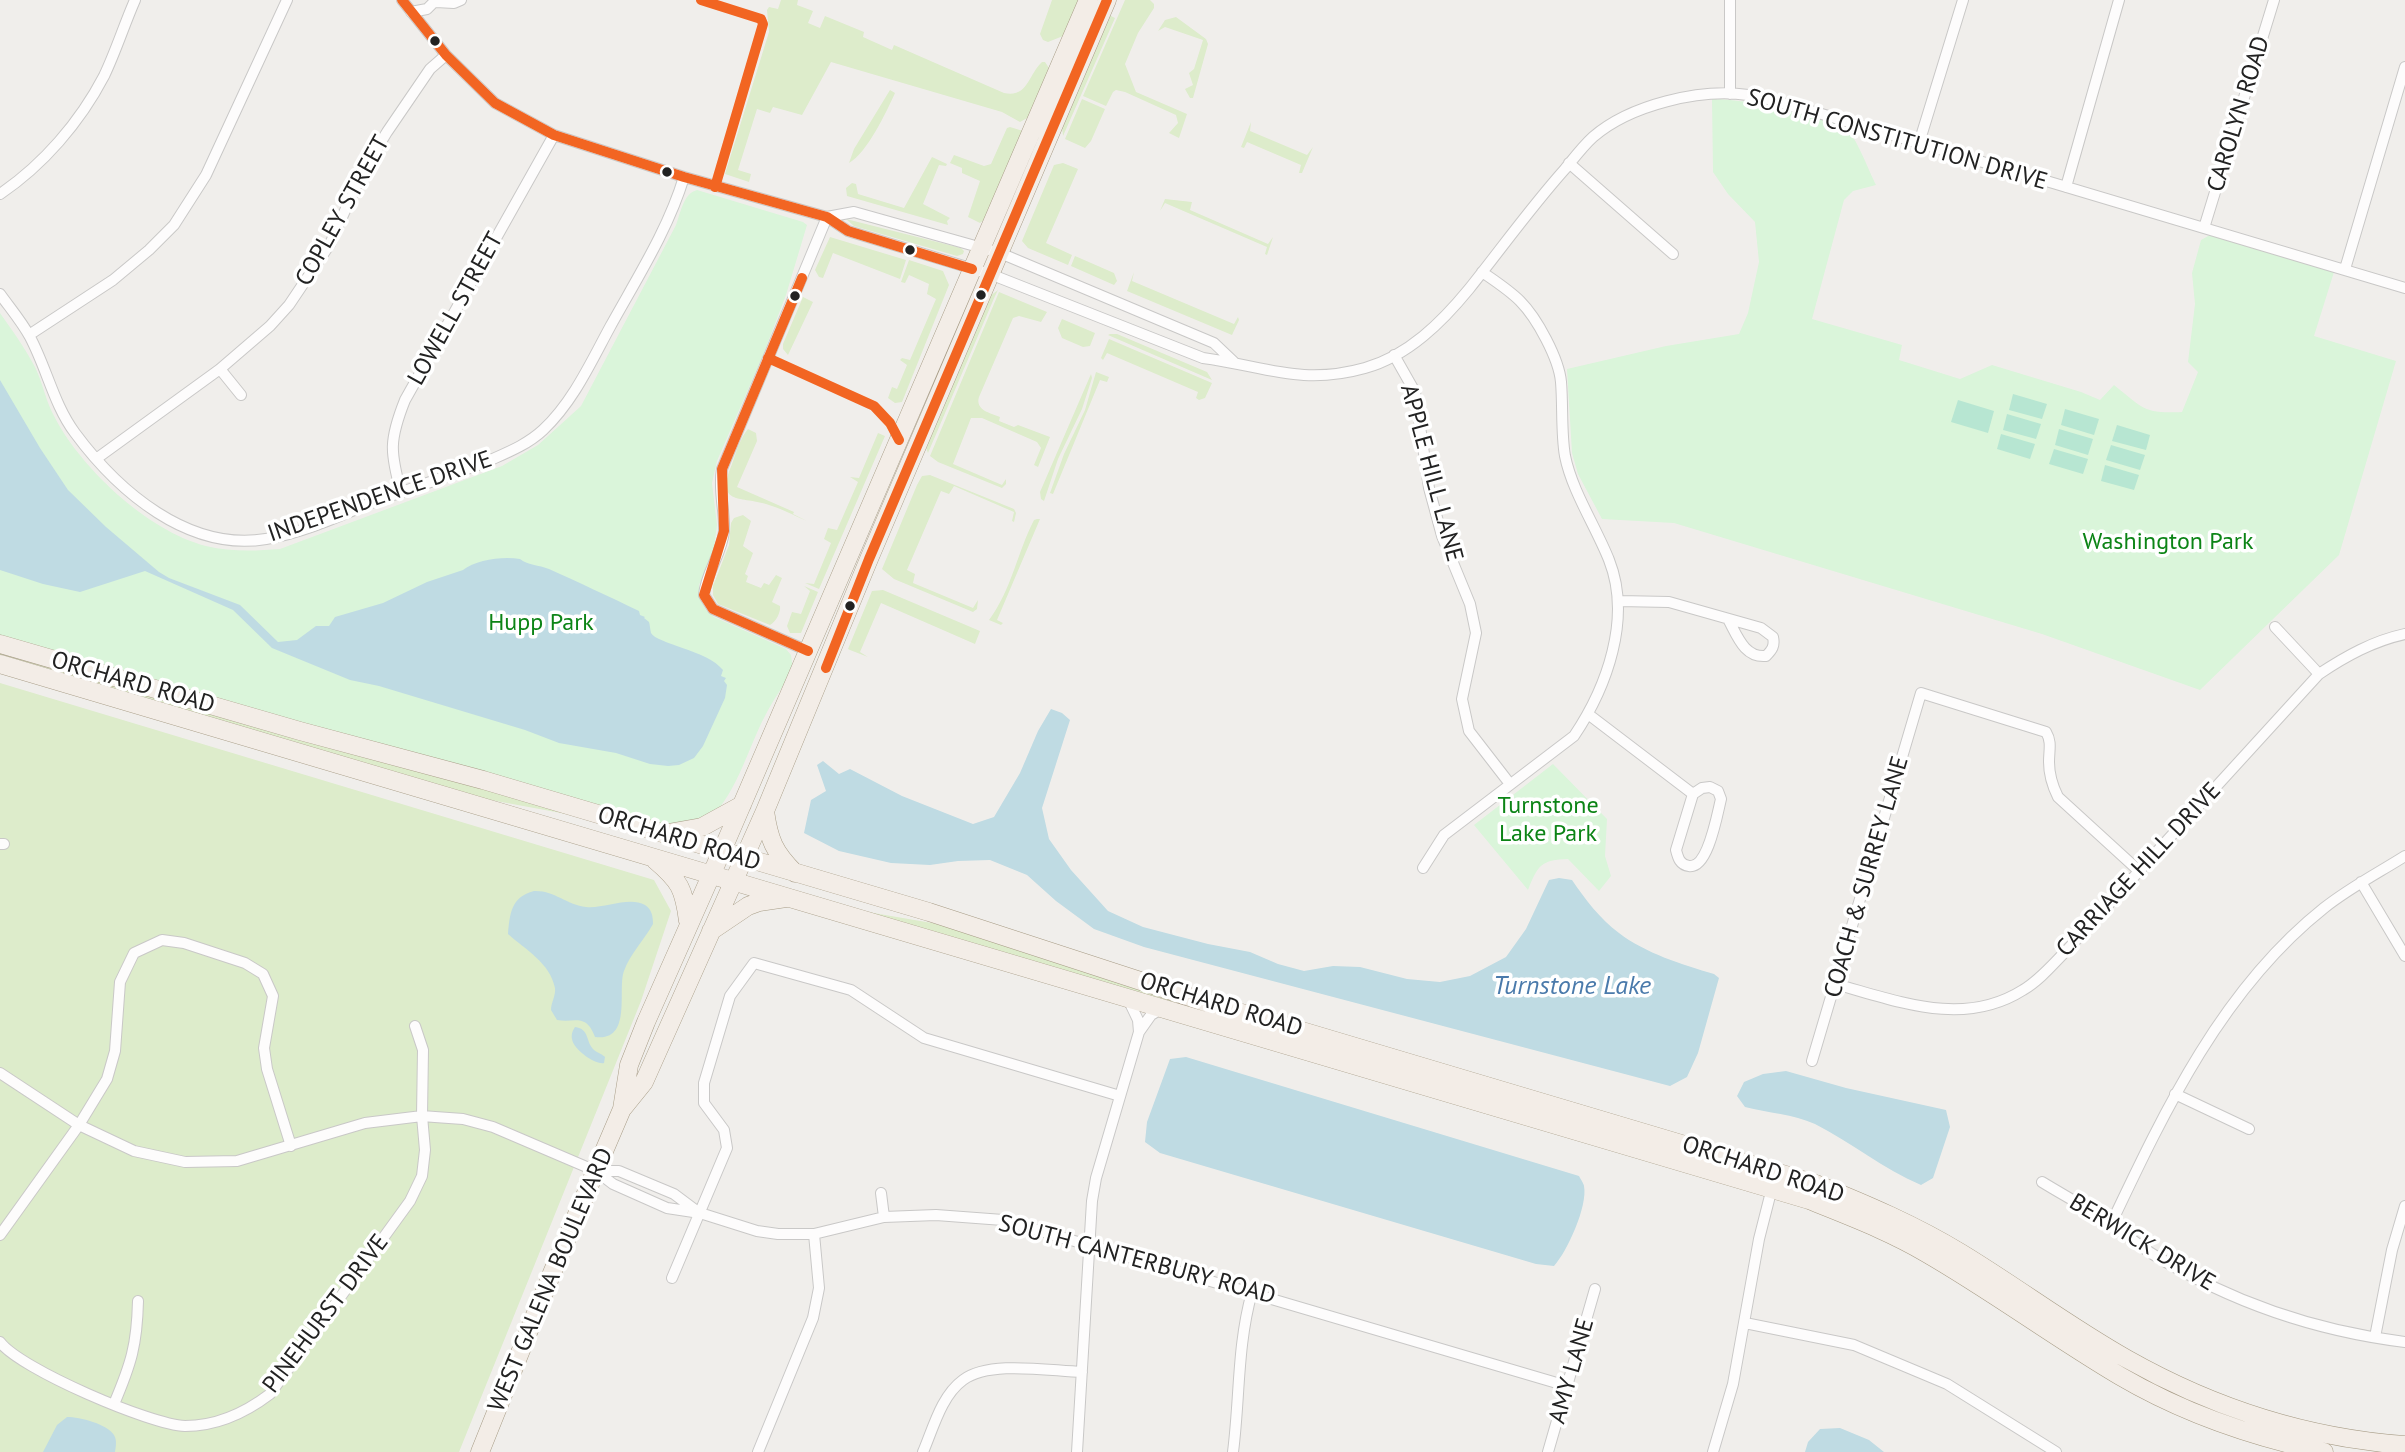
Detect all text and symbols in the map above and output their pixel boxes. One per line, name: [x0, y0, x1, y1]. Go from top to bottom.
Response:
street label: CAROLYN ROAD: [2202, 33, 2276, 195]
unlabelled marker: [428, 34, 442, 48]
street label: SOUTH CONSTITUTION DRIVE: [1744, 83, 2050, 197]
street label: COPLEY STREET: [290, 131, 396, 291]
unlabelled marker: [660, 165, 674, 179]
street label: LOWELL STREET: [402, 228, 510, 390]
unlabelled marker: [903, 243, 917, 257]
unlabelled marker: [974, 288, 988, 302]
unlabelled marker: [788, 289, 802, 303]
street label: APPLE HILL LANE: [1393, 381, 1469, 565]
street label: INDEPENDENCE DRIVE: [264, 445, 496, 549]
park label: Washington Park: [2083, 528, 2253, 556]
unlabelled marker: [843, 599, 857, 613]
park label: Hupp Park: [488, 609, 594, 637]
street label: ORCHARD ROAD: [48, 646, 218, 720]
street label: COACH & SURREY LANE: [1819, 753, 1915, 1001]
street label: CARRIAGE HILL DRIVE: [2051, 777, 2227, 963]
park label: Turnstone Lake Park: [1497, 792, 1599, 848]
street label: ORCHARD ROAD: [594, 801, 764, 877]
street label: ORCHARD ROAD: [1136, 967, 1306, 1043]
water label: Turnstone Lake: [1493, 971, 1651, 1003]
street label: ORCHARD ROAD: [1678, 1130, 1848, 1210]
street label: WEST GALENA BOULEVARD: [482, 1144, 620, 1416]
street label: BERWICK DRIVE: [2064, 1188, 2220, 1298]
street label: SOUTH CANTERBURY ROAD: [995, 1209, 1279, 1311]
street label: PINEHURST DRIVE: [257, 1229, 395, 1399]
street label: AMY LANE: [1543, 1315, 1601, 1427]

